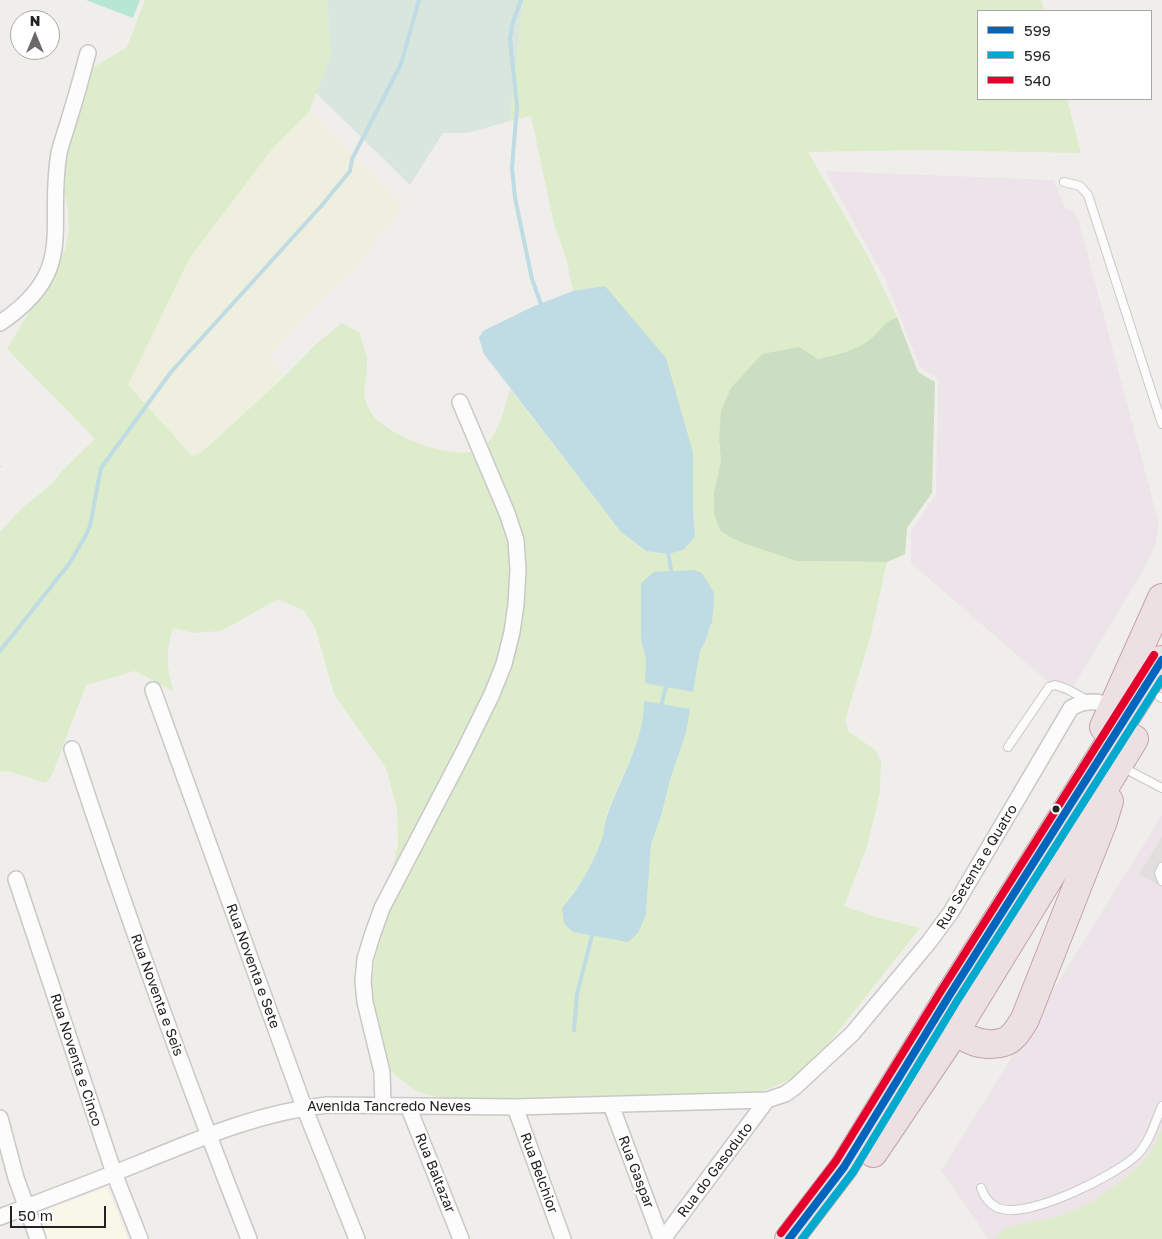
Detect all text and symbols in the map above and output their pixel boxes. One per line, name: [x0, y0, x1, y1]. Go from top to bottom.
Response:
north arrow: [10, 10, 60, 60]
legend: [977, 10, 1152, 100]
text: N: [30, 12, 40, 29]
text: 599: [1024, 21, 1051, 39]
text: 596: [1024, 46, 1051, 64]
text: 540: [1024, 71, 1051, 89]
street label: Rua Setenta e Quatro: [933, 801, 1021, 933]
unlabelled marker: [1051, 804, 1061, 814]
street label: Rua Noventa e Sete: [223, 901, 283, 1031]
street label: Rua Noventa e Seis: [127, 932, 187, 1058]
street label: Rua Noventa e Cinco: [47, 992, 105, 1128]
street label: Avenida Tancredo Neves: [307, 1099, 471, 1115]
street label: Rua do Gasoduto: [674, 1119, 756, 1221]
street label: Rua Belchior: [517, 1130, 561, 1216]
street label: Rua Baltazar: [411, 1131, 459, 1215]
street label: Rua Gaspar: [614, 1133, 658, 1211]
scale bar: [12, 1196, 109, 1228]
text: 50 m: [18, 1206, 53, 1224]

